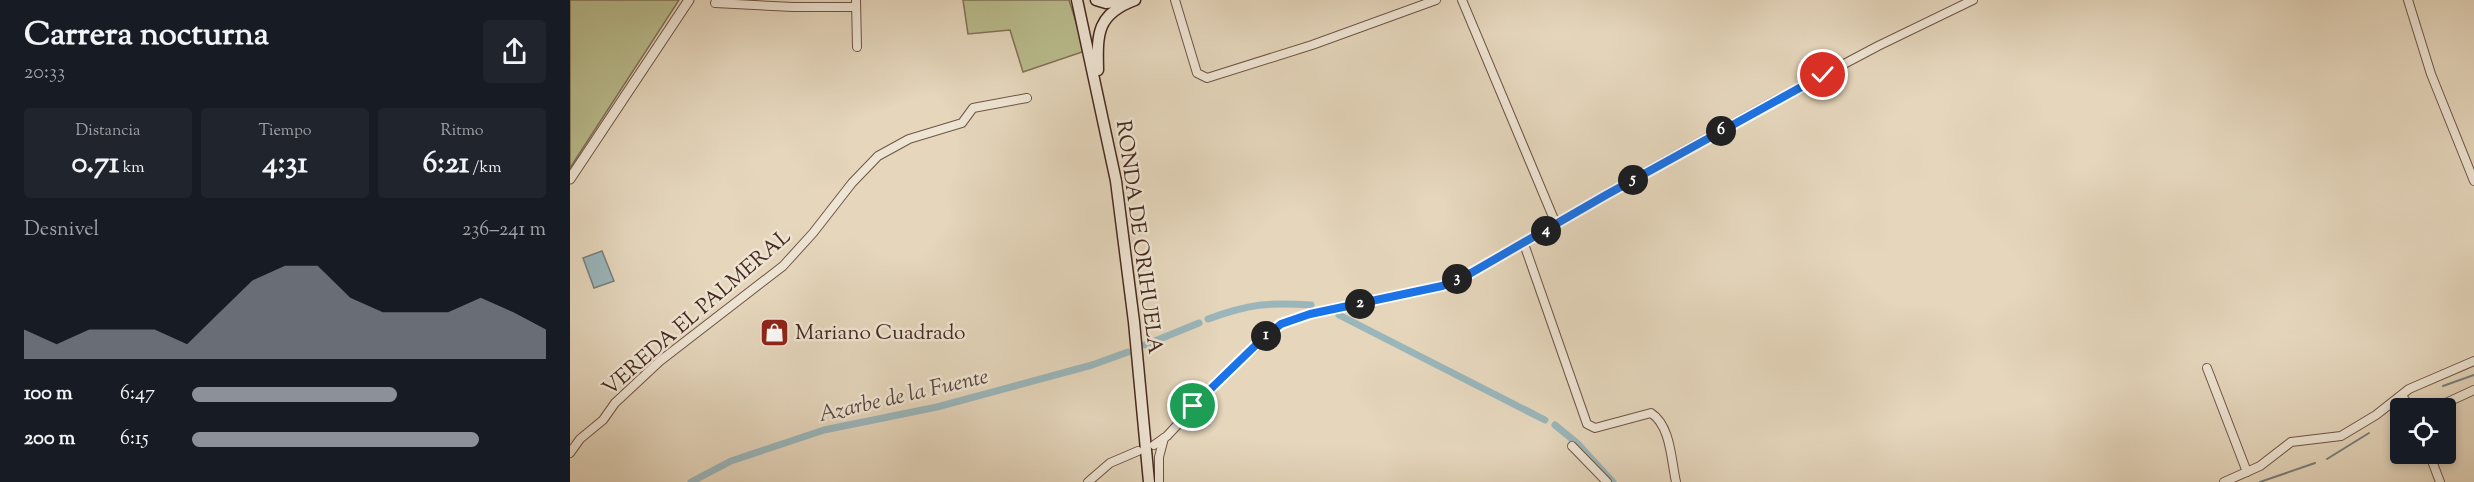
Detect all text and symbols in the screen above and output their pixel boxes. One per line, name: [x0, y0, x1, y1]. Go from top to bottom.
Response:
text: Carrera nocturna: [24, 12, 269, 60]
button: share: [483, 20, 546, 83]
pin: [1797, 49, 1848, 100]
icon: check: [1806, 58, 1839, 91]
text: 20:33: [24, 59, 65, 88]
pin: 6: [1706, 116, 1736, 146]
street label: RONDA DE ORIHUELA: [1107, 118, 1169, 356]
text: 6: [1717, 119, 1725, 142]
text: Distancia: [76, 120, 140, 143]
text: Tiempo: [258, 120, 312, 143]
text: Ritmo: [440, 120, 484, 143]
text: 0.71: [71, 143, 119, 186]
text: 4:31: [262, 143, 308, 186]
text: 6:21: [423, 143, 469, 186]
text: km: [119, 157, 145, 180]
text: /km: [469, 157, 502, 180]
pin: 5: [1618, 165, 1648, 195]
text: 5: [1630, 168, 1636, 191]
text: Desnivel: [24, 216, 99, 245]
text: 236–241 m: [462, 216, 546, 245]
pin: 4: [1531, 216, 1561, 246]
text: 4: [1542, 219, 1550, 242]
street label: VEREDA EL PALMERAL: [597, 223, 798, 404]
pin: 3: [1442, 264, 1472, 294]
text: 3: [1454, 267, 1460, 290]
pin: 2: [1345, 289, 1375, 319]
text: 2: [1356, 292, 1364, 315]
shop icon: Mariano Cuadrado: [758, 316, 790, 348]
place label: Mariano Cuadrado: [795, 319, 966, 349]
pin: 1: [1251, 321, 1281, 351]
text: 1: [1263, 324, 1269, 347]
water label: Azarbe de la Fuente: [815, 362, 992, 432]
text: 100 m: [24, 380, 73, 409]
text: 6:47: [120, 380, 155, 409]
pin: [1167, 380, 1218, 431]
icon: arrive: [1176, 389, 1209, 422]
map controls: [2390, 398, 2456, 464]
button: locate: [2390, 398, 2456, 464]
text: 200 m: [24, 425, 75, 454]
text: 6:15: [120, 425, 149, 454]

